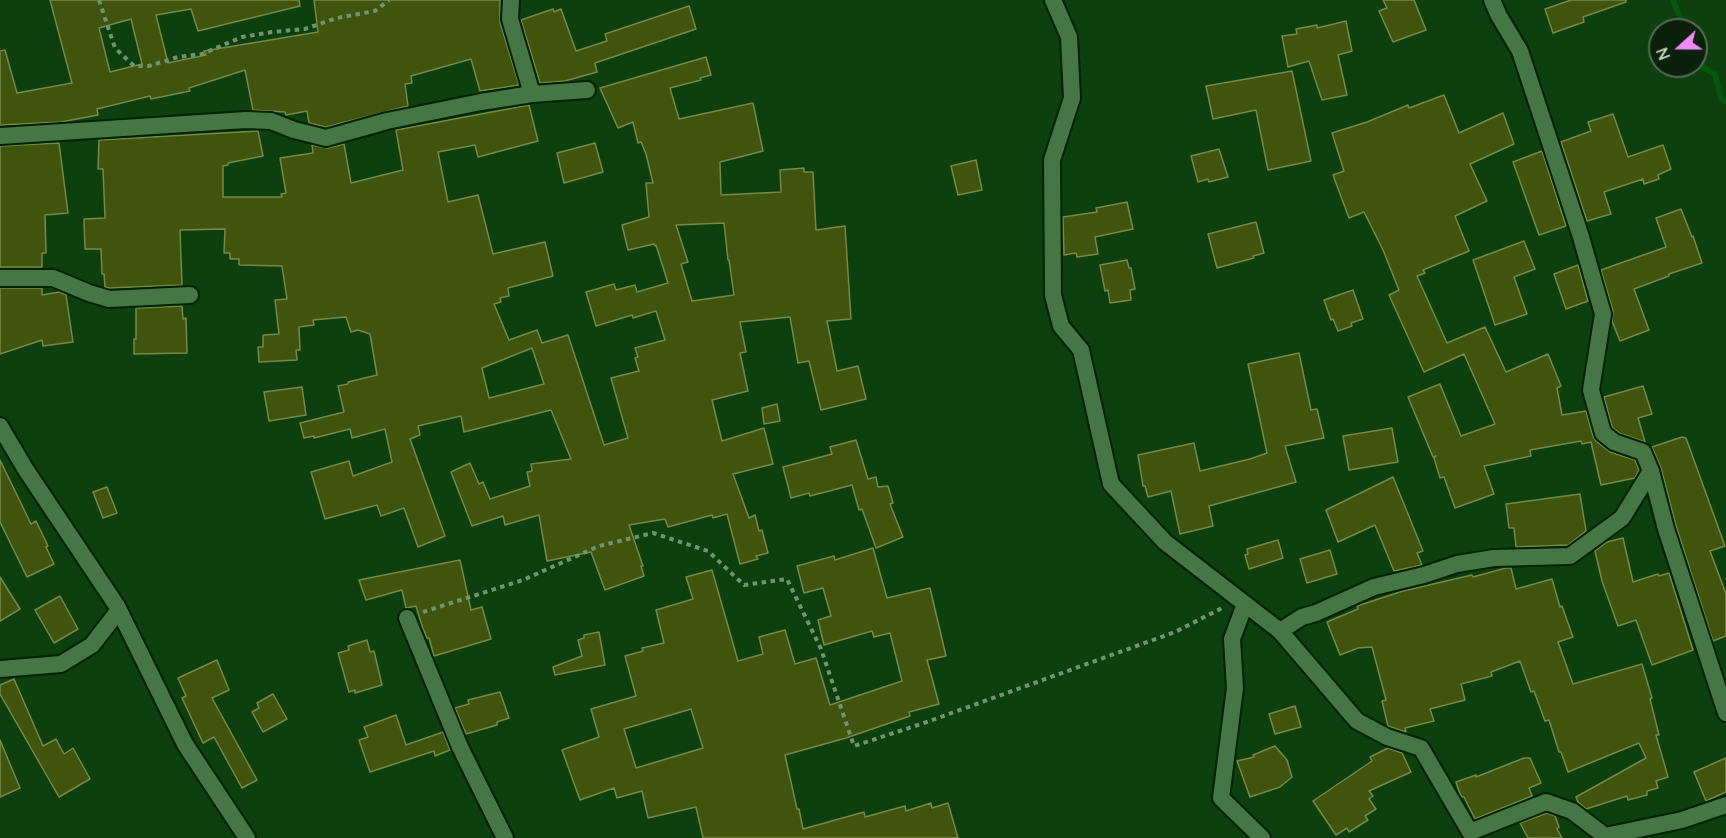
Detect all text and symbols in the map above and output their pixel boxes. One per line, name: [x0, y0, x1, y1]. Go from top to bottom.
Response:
north arrow: [1648, 18, 1708, 78]
text: N: [1652, 45, 1675, 63]

